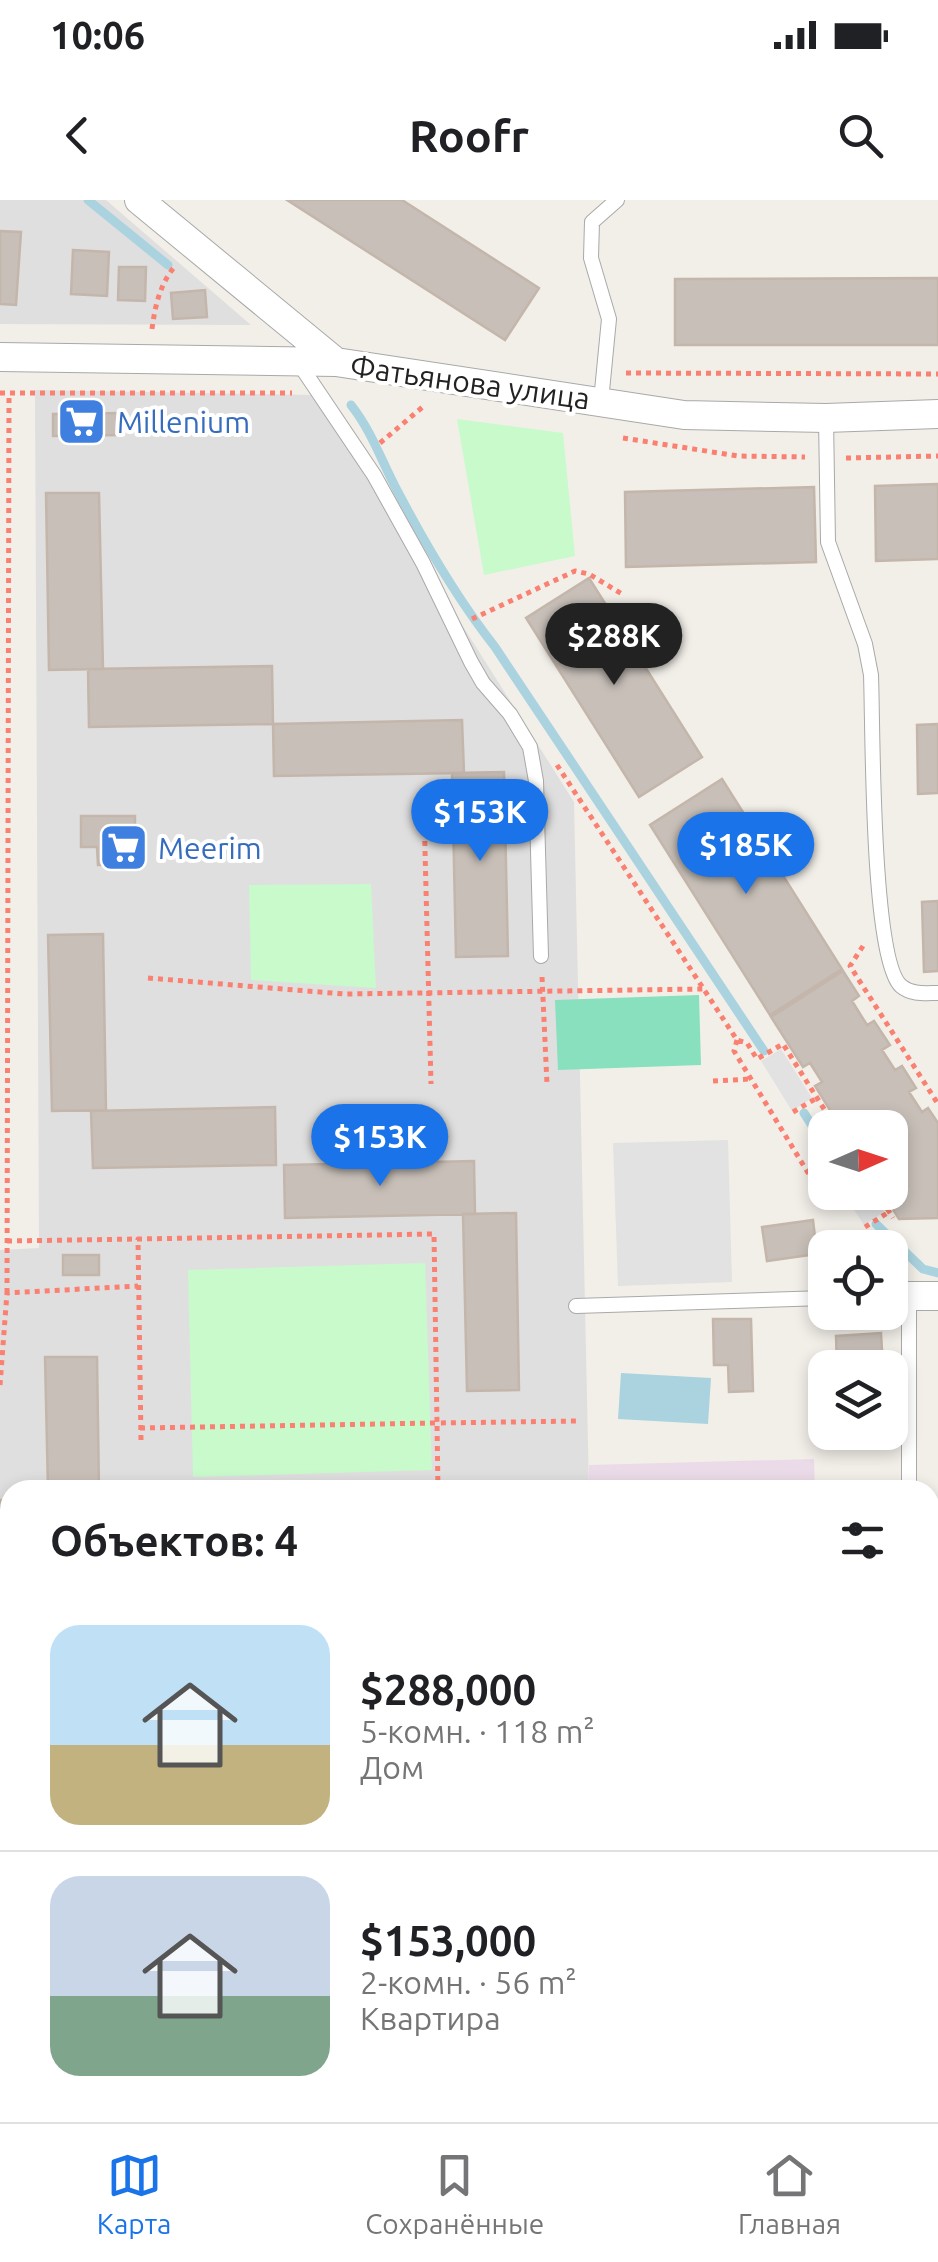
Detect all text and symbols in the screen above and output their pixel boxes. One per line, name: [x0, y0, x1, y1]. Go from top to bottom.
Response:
text: 10:06: [50, 14, 145, 56]
icon: back: [50, 108, 105, 163]
icon: search: [833, 108, 888, 163]
text: Roofr: [409, 110, 529, 161]
street label: Фатьянова улица: [348, 348, 592, 416]
supermarket icon: Millenium: [56, 396, 108, 448]
place label: Millenium: [117, 405, 250, 439]
pin: $288K: [544, 603, 684, 688]
text: $288K: [567, 617, 661, 653]
pin: $153K: [410, 779, 550, 864]
text: $153K: [433, 793, 527, 829]
pin: $185K: [676, 812, 816, 897]
supermarket icon: Meerim: [97, 822, 149, 874]
text: $185K: [699, 826, 793, 862]
place label: Meerim: [158, 831, 262, 865]
pin: $153K: [310, 1104, 450, 1189]
north arrow: [808, 1110, 908, 1210]
map controls: [808, 1110, 908, 1450]
text: $153K: [333, 1118, 427, 1154]
button: locate: [808, 1230, 908, 1330]
button: layers: [808, 1350, 908, 1450]
icon: filters: [835, 1513, 890, 1568]
text: Объектов: 4: [50, 1517, 298, 1564]
icon: home: [130, 1665, 250, 1785]
text: $288,000: [360, 1666, 536, 1713]
text: 5-комн. · 118 m²: [360, 1713, 595, 1749]
text: Дом: [360, 1749, 424, 1785]
icon: home: [130, 1916, 250, 2036]
text: $153,000: [360, 1917, 536, 1964]
text: 2-комн. · 56 m²: [360, 1964, 577, 2000]
text: Квартира: [360, 2000, 501, 2036]
tab: Карта: [97, 2148, 171, 2239]
tab: Сохранённые: [365, 2148, 544, 2239]
tab: Главная: [738, 2148, 841, 2239]

